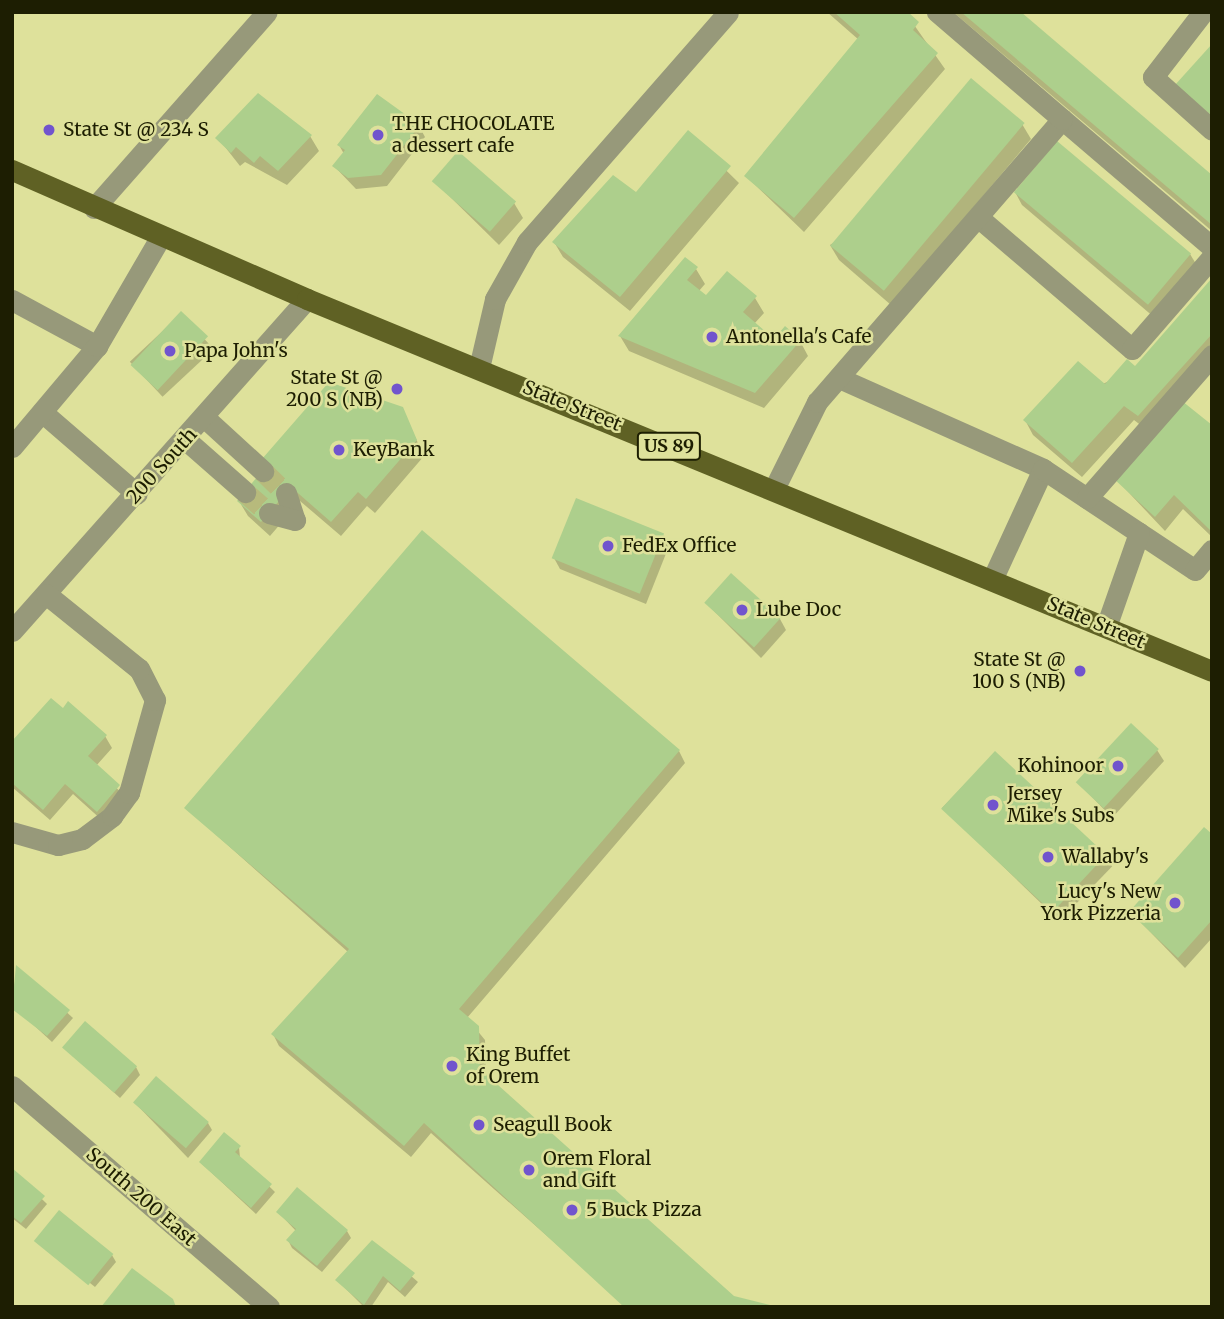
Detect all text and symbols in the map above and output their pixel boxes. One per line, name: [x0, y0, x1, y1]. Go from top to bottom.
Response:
place label: THE CHOCOLATE a dessert cafe: [392, 113, 554, 157]
place label: State St @ 234 S: [63, 119, 209, 141]
marker: State St @ 234 S: [41, 122, 57, 138]
marker: THE CHOCOLATE a dessert cafe: [370, 127, 386, 143]
place label: Antonella's Cafe: [726, 326, 871, 348]
marker: Antonella's Cafe: [704, 329, 720, 345]
place label: Papa John's: [184, 340, 288, 362]
marker: Papa John's: [162, 343, 178, 359]
place label: State St @ 200 S (NB): [286, 367, 383, 411]
street label: State Street: [519, 376, 625, 436]
marker: State St @ 200 S (NB): [389, 381, 405, 397]
street label: 200 South: [122, 423, 202, 509]
road number: US 89: [636, 432, 702, 461]
place label: KeyBank: [353, 439, 435, 461]
marker: KeyBank: [331, 442, 347, 458]
place label: FedEx Office: [622, 535, 737, 557]
marker: FedEx Office: [600, 538, 616, 554]
street label: State Street: [1043, 592, 1149, 654]
place label: Lube Doc: [756, 599, 841, 621]
marker: Lube Doc: [734, 602, 750, 618]
place label: State St @ 100 S (NB): [972, 649, 1066, 693]
marker: State St @ 100 S (NB): [1072, 663, 1088, 679]
place label: Kohinoor: [1018, 755, 1104, 777]
marker: Kohinoor: [1110, 758, 1126, 774]
place label: Jersey Mike's Subs: [1007, 783, 1115, 827]
marker: Jersey Mike's Subs: [985, 797, 1001, 813]
place label: Wallaby's: [1062, 846, 1149, 868]
marker: Wallaby's: [1040, 849, 1056, 865]
place label: Lucy's New York Pizzeria: [1041, 881, 1161, 925]
marker: Lucy's New York Pizzeria: [1167, 895, 1183, 911]
place label: King Buffet of Orem: [466, 1044, 570, 1088]
marker: King Buffet of Orem: [444, 1058, 460, 1074]
place label: Seagull Book: [493, 1114, 612, 1136]
marker: Seagull Book: [471, 1117, 487, 1133]
street label: South 200 East: [81, 1143, 201, 1251]
place label: Orem Floral and Gift: [543, 1148, 651, 1192]
marker: Orem Floral and Gift: [521, 1162, 537, 1178]
place label: 5 Buck Pizza: [586, 1199, 702, 1221]
marker: 5 Buck Pizza: [564, 1202, 580, 1218]

